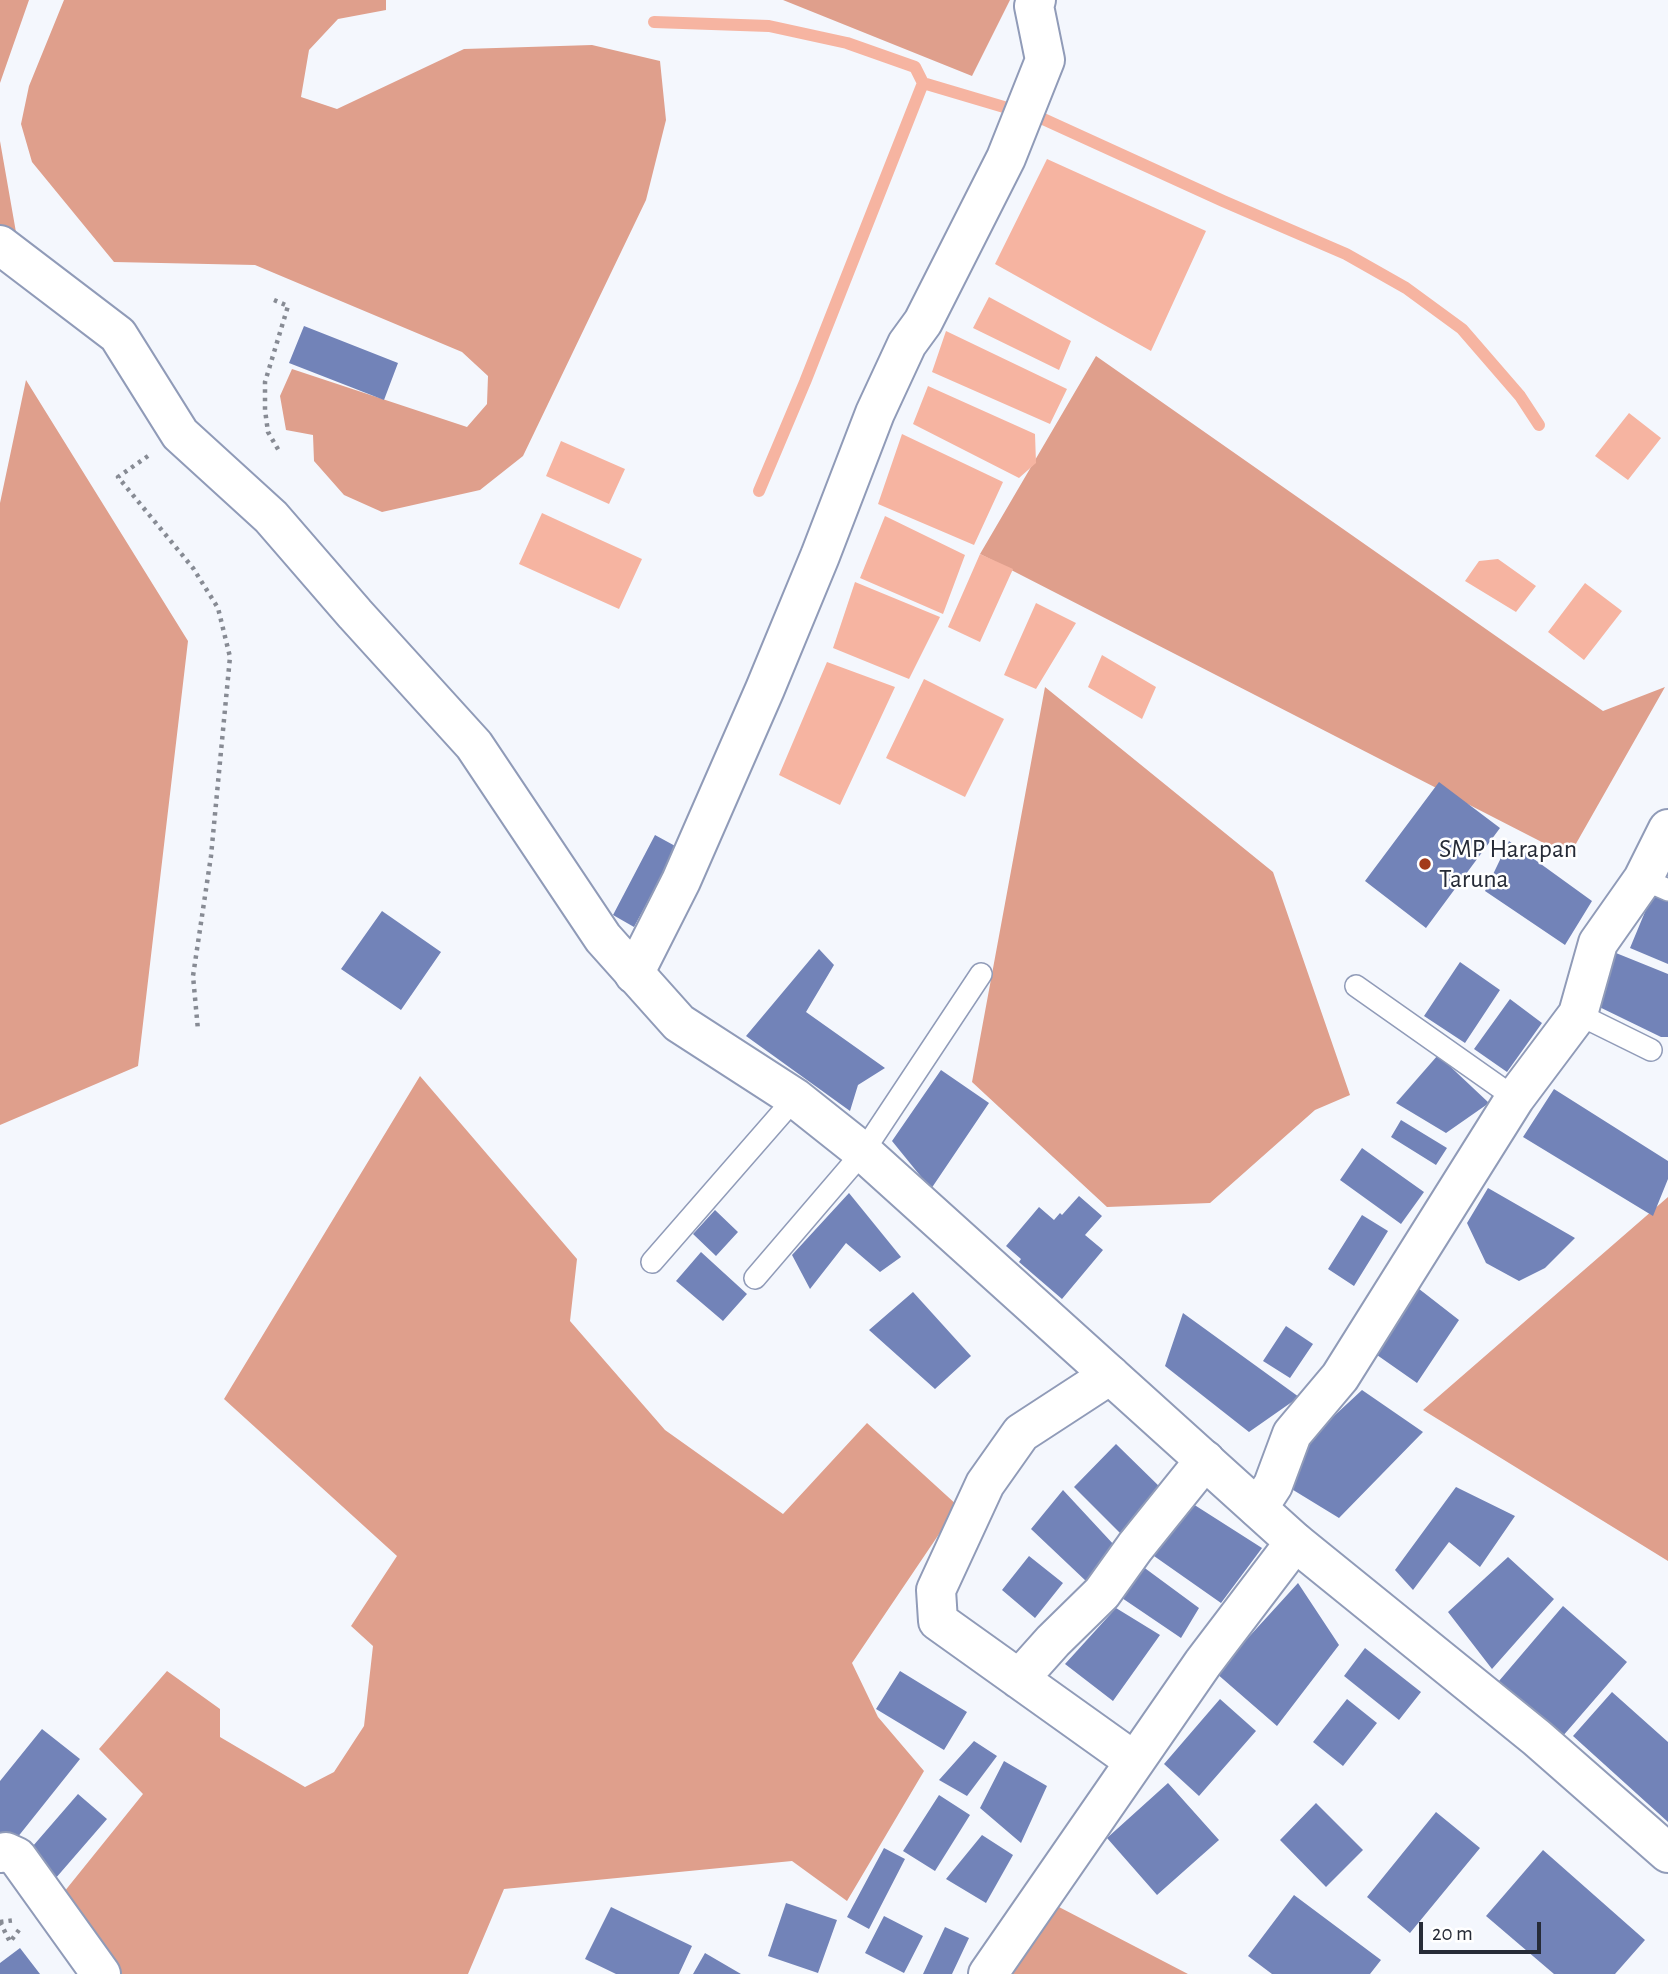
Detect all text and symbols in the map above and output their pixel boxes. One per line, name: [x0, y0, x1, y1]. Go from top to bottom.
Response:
place label: SMP Harapan Taruna: [1439, 833, 1577, 894]
marker: SMP Harapan Taruna: [1417, 856, 1433, 872]
scale bar: [1423, 1908, 1546, 1952]
text: 20 m: [1432, 1923, 1473, 1944]

